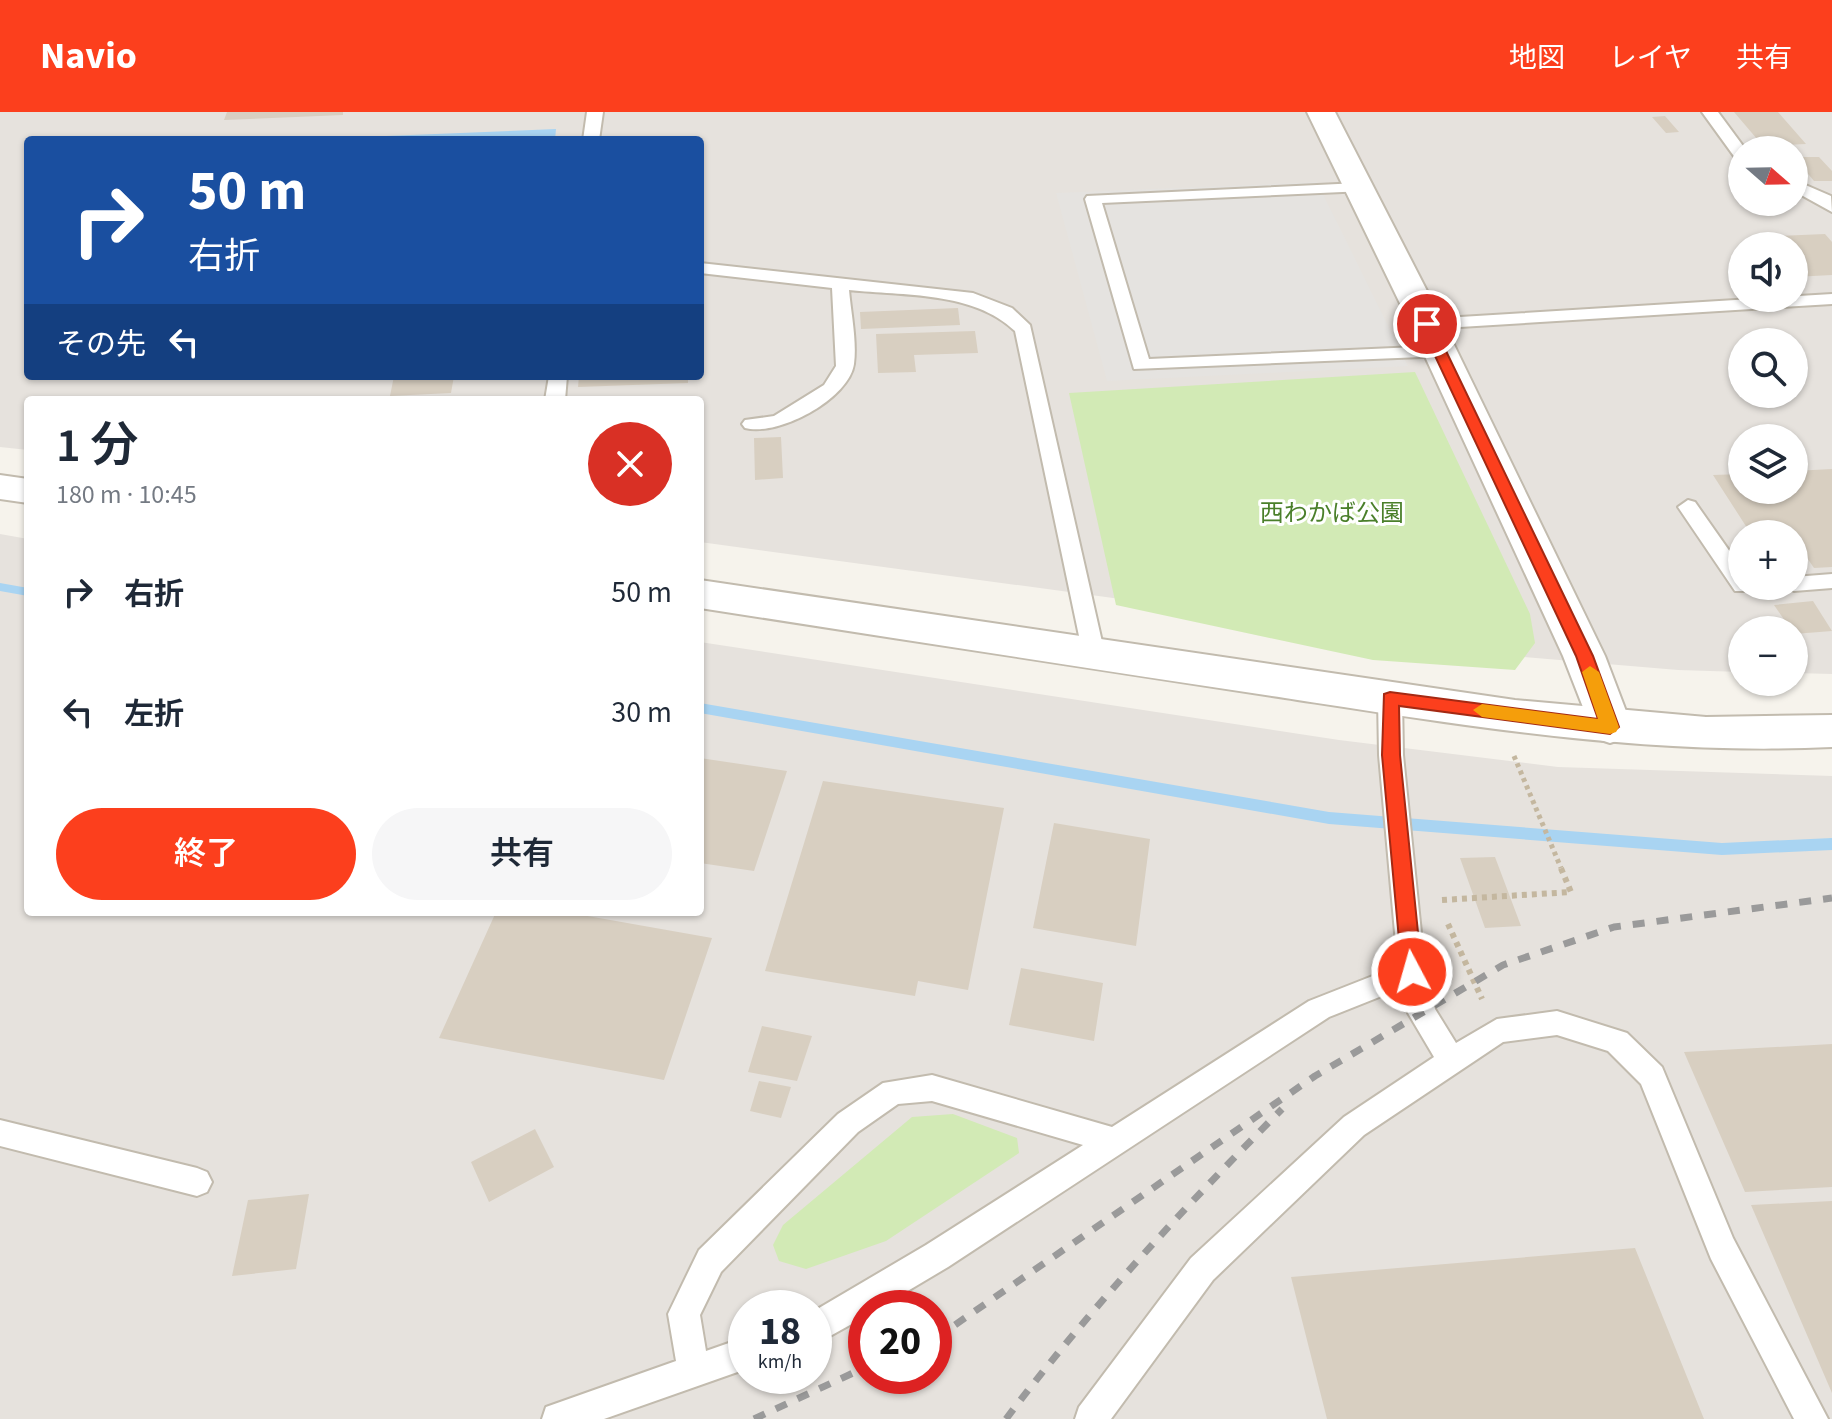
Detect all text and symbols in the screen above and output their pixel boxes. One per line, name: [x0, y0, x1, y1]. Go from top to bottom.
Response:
text: Navio: [40, 29, 137, 83]
text: 地図: [1509, 38, 1565, 78]
text: レイヤ: [1609, 38, 1692, 78]
text: 共有: [1736, 38, 1792, 78]
north arrow: [1728, 136, 1808, 216]
map controls: [1728, 136, 1808, 696]
text: 50 m: [188, 152, 306, 231]
icon: right: [56, 168, 160, 272]
text: 右折: [188, 231, 260, 282]
button: sound: [1728, 232, 1808, 312]
pin: [1393, 290, 1461, 358]
icon: arrive: [1405, 302, 1449, 346]
icon: left: [162, 320, 206, 364]
text: その先: [56, 323, 146, 366]
button: search: [1728, 328, 1808, 408]
text: 1 分: [56, 412, 138, 480]
button: close: [588, 422, 672, 506]
button: layers: [1728, 424, 1808, 504]
text: 180 m · 10:45: [56, 476, 197, 513]
park label: 西わかば公園: [1260, 496, 1404, 531]
button: +: [1728, 520, 1808, 600]
icon: right: [56, 570, 100, 614]
text: 50 m: [611, 571, 672, 614]
text: 右折: [124, 573, 184, 616]
button: −: [1728, 616, 1808, 696]
icon: left: [56, 690, 100, 734]
text: 30 m: [611, 691, 672, 734]
text: 左折: [124, 693, 184, 736]
button: 終了: [56, 808, 356, 900]
button: 共有: [372, 808, 672, 900]
position arrow: [1370, 930, 1454, 1014]
speed limit sign: 20: [848, 1290, 952, 1394]
text: 18: [759, 1303, 801, 1360]
text: km/h: [758, 1348, 802, 1376]

